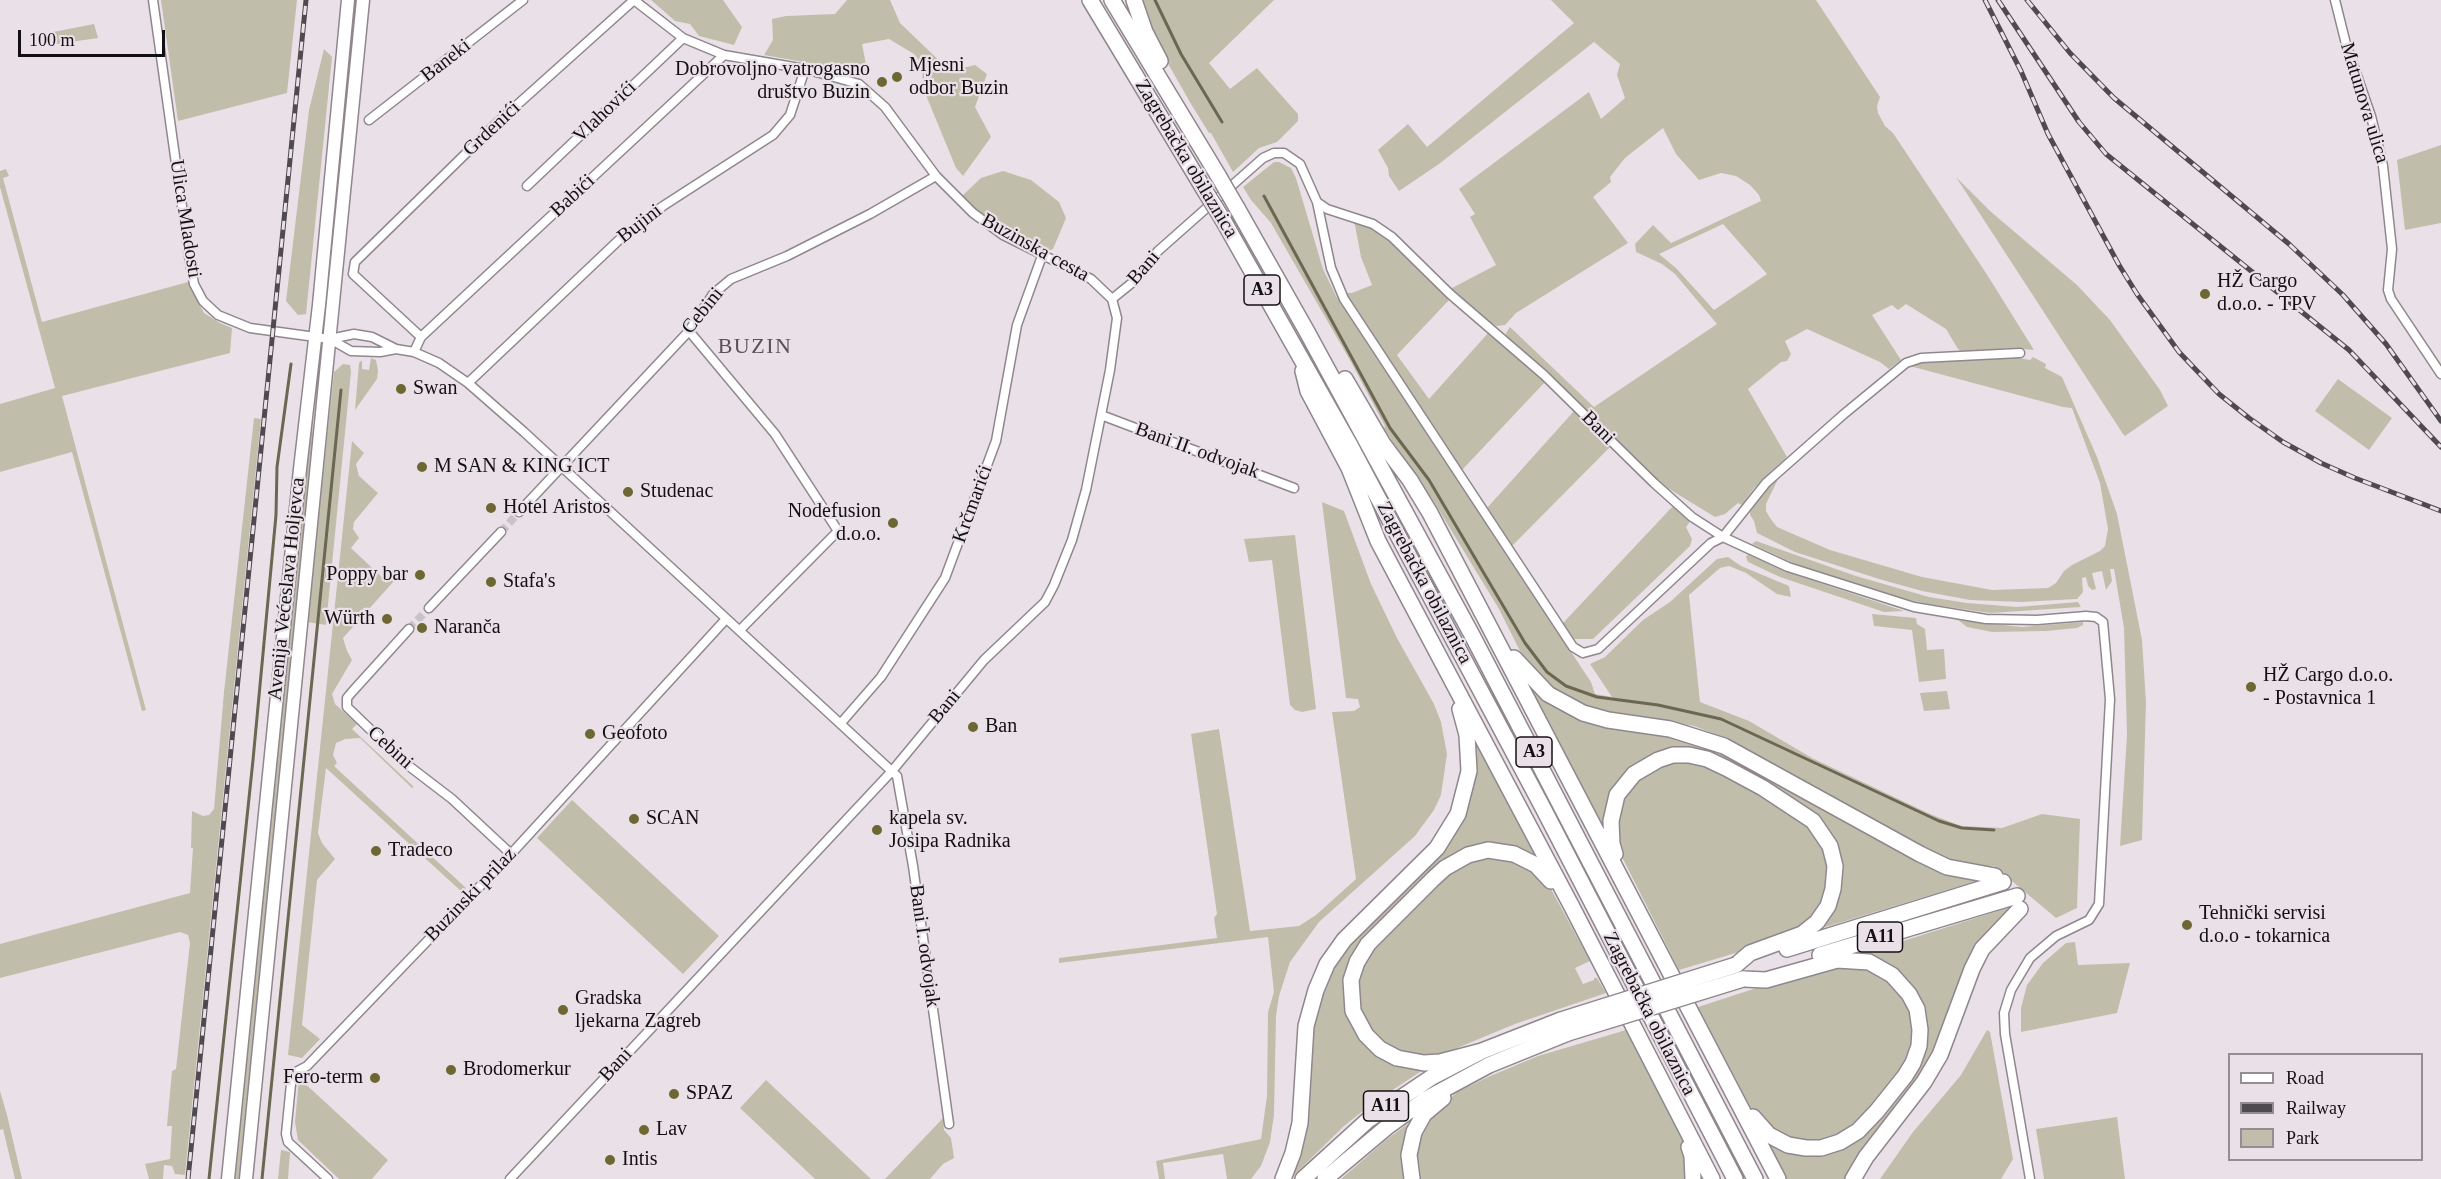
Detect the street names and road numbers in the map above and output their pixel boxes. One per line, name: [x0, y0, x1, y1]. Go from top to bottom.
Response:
street label: Baneki: [416, 34, 476, 88]
street label: Matunova ulica: [2334, 40, 2394, 166]
street label: Zagrebačka obilaznica: [1129, 75, 1243, 243]
street label: Vlahovići: [568, 76, 642, 148]
street label: Grdenići: [458, 96, 526, 162]
street label: Ulica Mladosti: [164, 158, 206, 280]
street label: Babići: [546, 169, 600, 223]
street label: Bujini: [613, 199, 667, 249]
street label: Buzinska cesta: [977, 209, 1093, 287]
street label: Bani: [1123, 246, 1165, 290]
road number: A3: [1244, 275, 1280, 305]
street label: Cebini: [677, 283, 729, 339]
street label: Bani: [1576, 406, 1620, 450]
street label: Bani II. odvojak: [1132, 417, 1262, 485]
street label: Krčmarići: [948, 462, 998, 546]
street label: Avenija Većeslava Holjevca: [263, 476, 311, 702]
street label: Zagrebačka obilaznica: [1371, 498, 1477, 668]
street label: Bani: [924, 685, 966, 729]
street label: Cebini: [362, 721, 418, 775]
road number: A3: [1516, 737, 1552, 767]
street label: Buzinski prilaz: [420, 843, 522, 947]
street label: Bani I. odvojak: [903, 883, 945, 1009]
road number: A11: [1858, 922, 1902, 952]
street label: Zagrebačka obilaznica: [1597, 928, 1701, 1100]
street label: Bani: [594, 1043, 638, 1087]
road number: A11: [1364, 1091, 1408, 1121]

